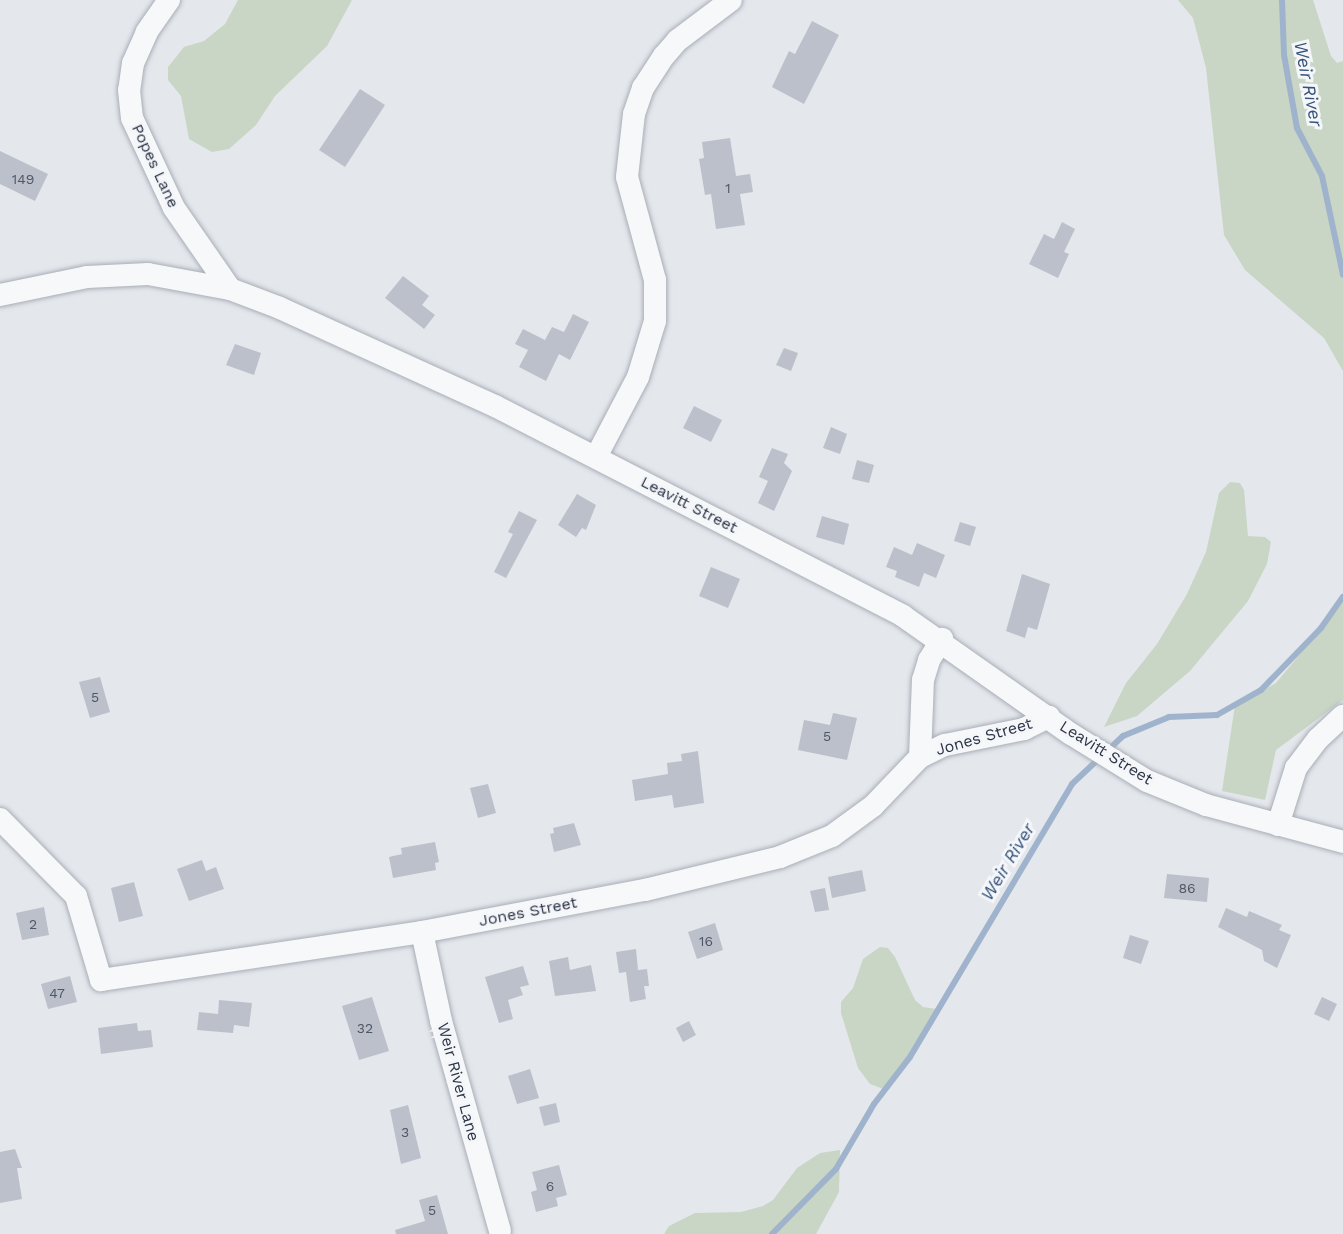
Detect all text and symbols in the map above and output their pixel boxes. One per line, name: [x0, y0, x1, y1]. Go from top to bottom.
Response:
water label: Weir River: [1289, 39, 1327, 129]
street label: Popes Lane: [127, 121, 183, 211]
house number: 149: [12, 171, 34, 187]
house number: 1: [725, 180, 731, 196]
street label: Leavitt Street: [637, 472, 741, 538]
house number: 5: [91, 689, 99, 705]
street label: Jones Street: [933, 714, 1035, 760]
street label: Leavitt Street: [1056, 717, 1156, 789]
house number: 5: [823, 728, 831, 744]
water label: Weir River: [976, 819, 1040, 905]
house number: 86: [1178, 880, 1196, 896]
street label: Jones Street: [477, 893, 579, 931]
house number: 2: [29, 916, 37, 932]
house number: 16: [699, 933, 713, 949]
house number: 47: [49, 985, 65, 1001]
house number: 32: [357, 1020, 373, 1036]
street label: Weir River Lane: [433, 1020, 483, 1144]
house number: 3: [401, 1124, 409, 1140]
house number: 6: [546, 1178, 554, 1194]
house number: 5: [428, 1202, 436, 1218]

